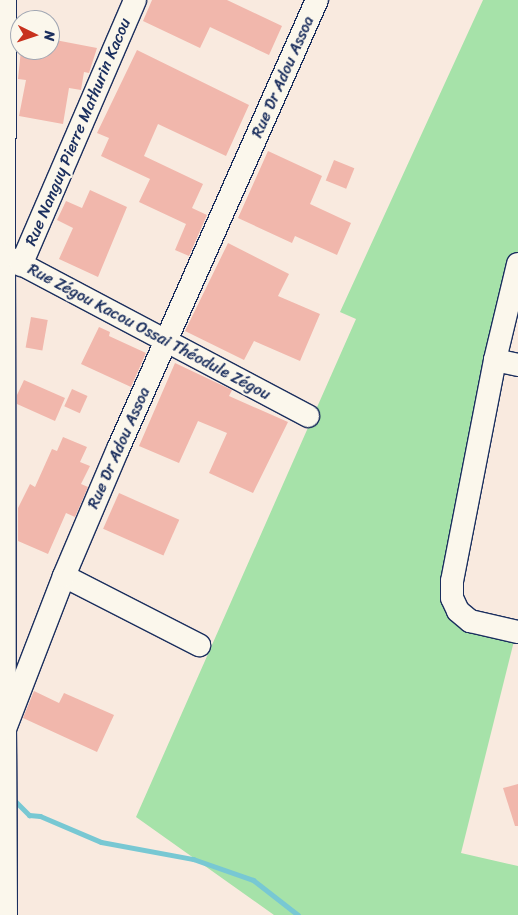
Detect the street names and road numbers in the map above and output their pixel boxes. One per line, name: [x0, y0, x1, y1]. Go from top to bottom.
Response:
street label: Rue Dr Adou Assoa: [247, 13, 319, 141]
street label: Rue Nanguy Pierre Mathurin Kacou: [21, 15, 135, 249]
street label: Rue Zégou Kacou Ossai Théodule Zégou: [24, 259, 274, 405]
street label: Rue Dr Adou Assoa: [83, 384, 155, 512]

